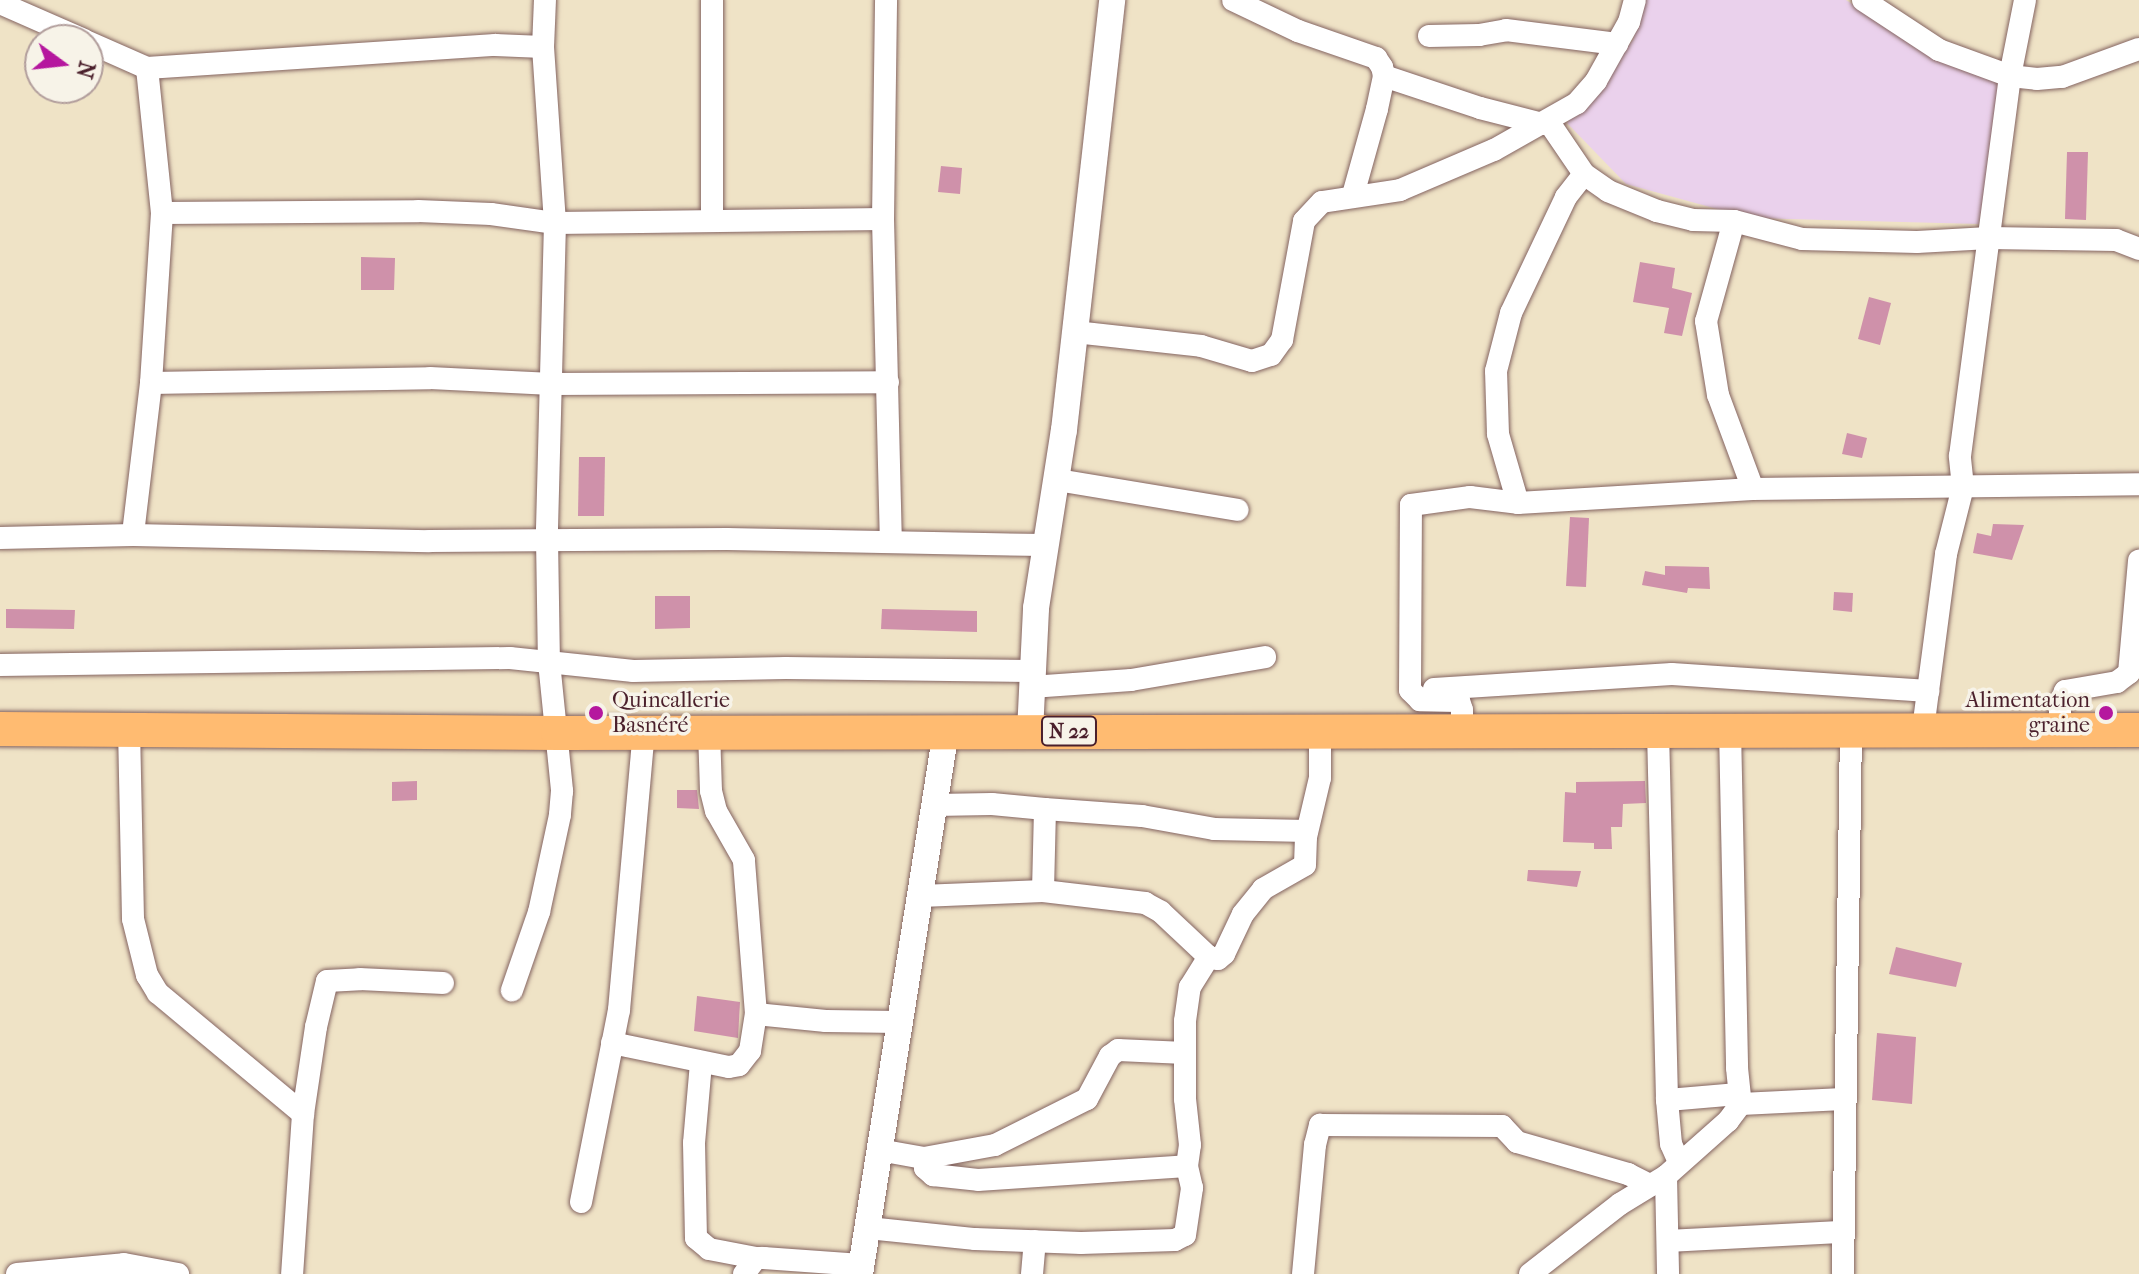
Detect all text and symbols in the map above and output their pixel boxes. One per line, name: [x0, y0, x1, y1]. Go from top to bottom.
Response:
north arrow: [24, 24, 104, 104]
text: N: [71, 58, 100, 81]
place label: Quincallerie Basnéré: [612, 687, 730, 738]
place label: Alimentation graine: [1965, 687, 2090, 738]
marker: Quincallerie Basnéré: [587, 704, 605, 722]
marker: Alimentation graine: [2097, 704, 2115, 722]
road number: N 22: [1039, 715, 1099, 747]

